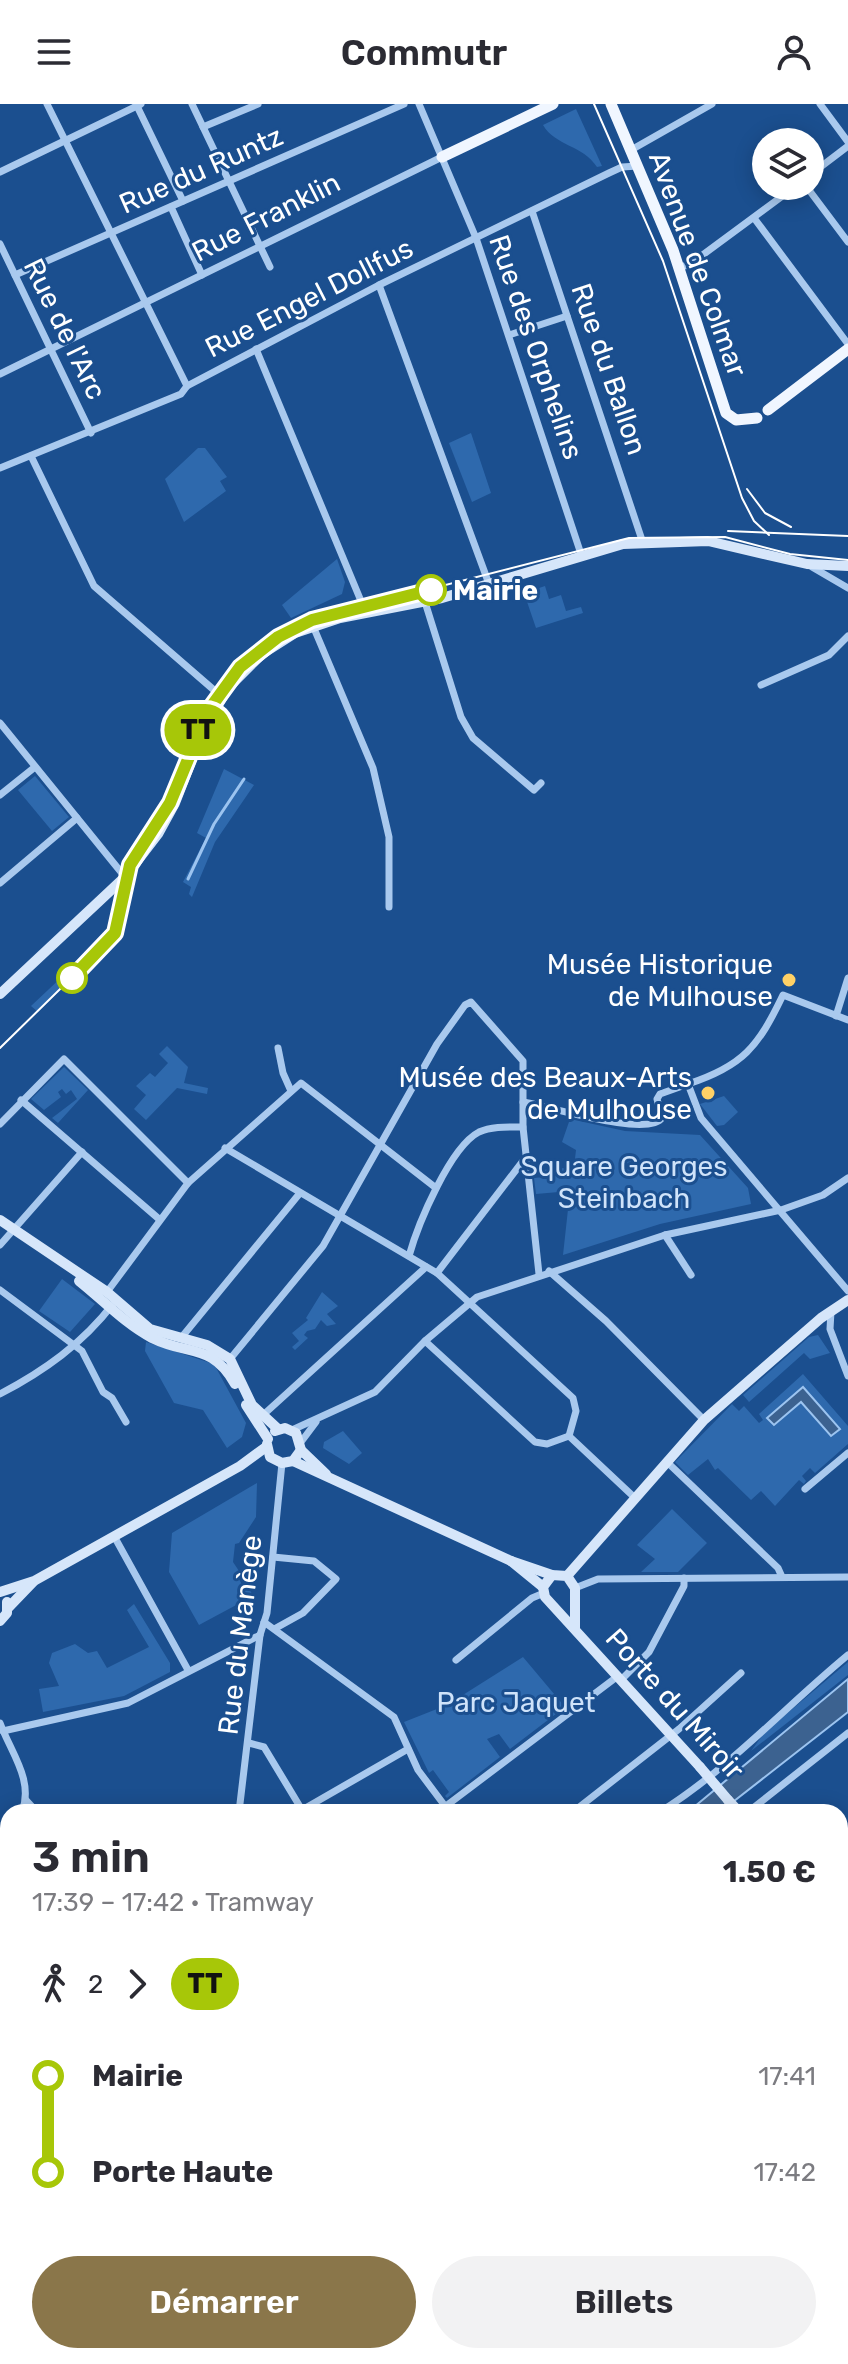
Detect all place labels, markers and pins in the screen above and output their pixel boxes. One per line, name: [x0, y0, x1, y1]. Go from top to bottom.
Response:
place label: Mairie: [453, 574, 538, 607]
marker: Mairie: [416, 575, 446, 605]
place label: Musée Historique de Mulhouse: [547, 948, 773, 1013]
unlabelled marker: [57, 963, 87, 993]
marker: Musée Historique de Mulhouse: [780, 971, 798, 989]
place label: Musée des Beaux-Arts de Mulhouse: [398, 1061, 692, 1126]
marker: Musée des Beaux-Arts de Mulhouse: [699, 1084, 717, 1102]

